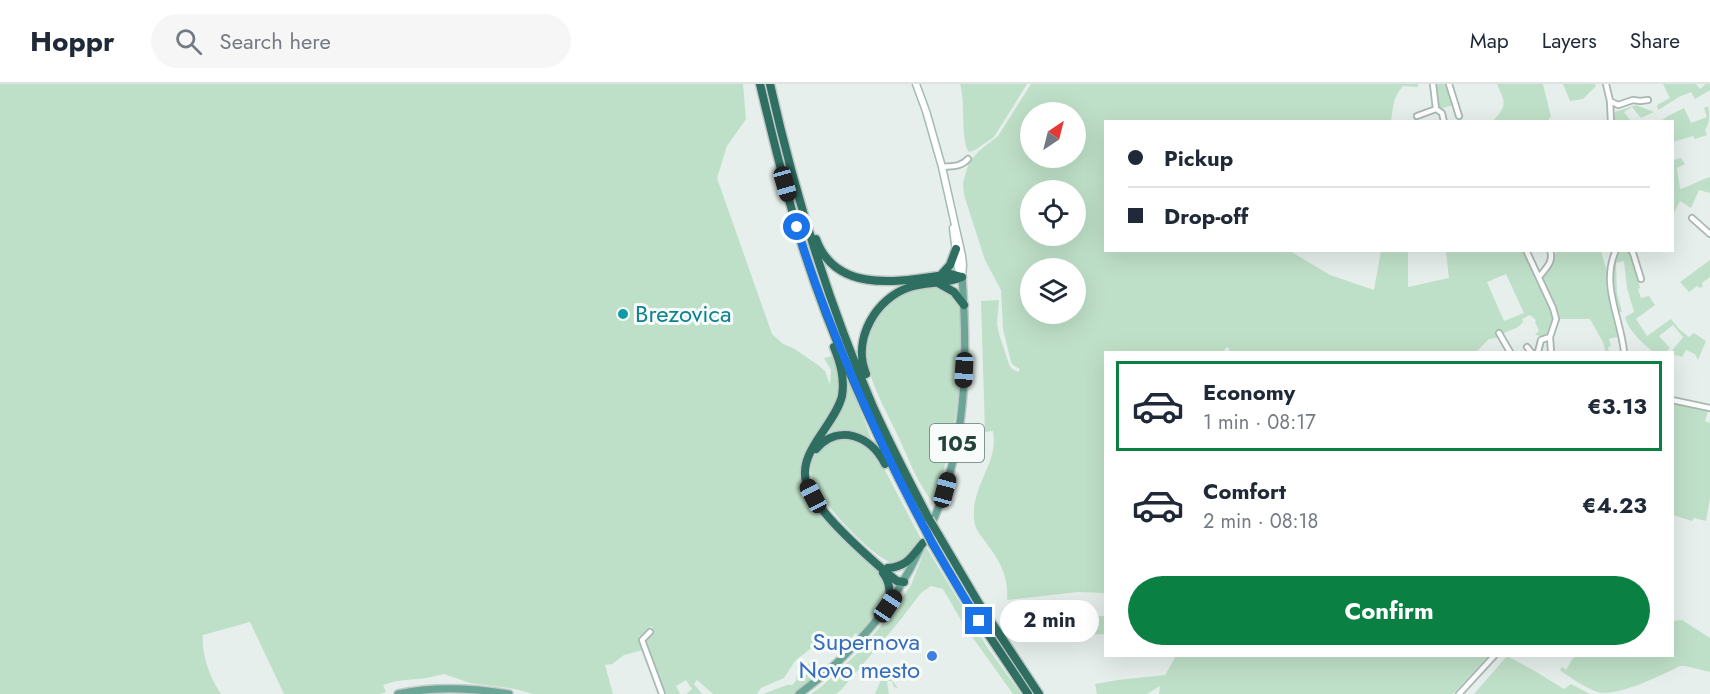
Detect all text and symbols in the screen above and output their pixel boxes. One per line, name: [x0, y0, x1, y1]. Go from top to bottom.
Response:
search box: [151, 14, 571, 68]
text: Hoppr: [30, 21, 115, 62]
icon: search: [172, 25, 205, 58]
text: Search here: [220, 25, 331, 57]
text: Map: [1470, 26, 1509, 56]
text: Layers: [1542, 26, 1597, 56]
text: Share: [1630, 26, 1680, 56]
north arrow: [1020, 102, 1086, 168]
map controls: [1020, 102, 1086, 324]
text: Pickup: [1164, 142, 1233, 174]
car: [771, 164, 799, 204]
button: locate: [1020, 180, 1086, 246]
text: Drop-off: [1164, 200, 1248, 232]
route start: [783, 213, 810, 240]
button: layers: [1020, 258, 1086, 324]
place label: Brezovica: [635, 296, 732, 331]
marker: Brezovica: [616, 307, 630, 321]
car: [954, 352, 974, 388]
text: Economy: [1203, 376, 1295, 408]
icon: car: [1131, 379, 1185, 433]
text: €3.13: [1587, 390, 1647, 422]
text: 1 min · 08:17: [1203, 408, 1316, 437]
road number: 105: [930, 424, 984, 462]
car: [932, 470, 958, 510]
text: Comfort: [1203, 475, 1286, 507]
car: [797, 476, 829, 516]
icon: car: [1131, 478, 1185, 532]
text: €4.23: [1582, 489, 1647, 521]
text: 2 min · 08:18: [1203, 507, 1319, 536]
button: Confirm: [1128, 576, 1650, 645]
car: [870, 586, 906, 626]
callout: 2 min: [1000, 600, 1099, 642]
text: 2 min: [1023, 606, 1076, 635]
route end: [965, 607, 992, 634]
place label: Supernova Novo mesto: [799, 624, 920, 687]
marker: Supernova Novo mesto: [925, 649, 939, 663]

